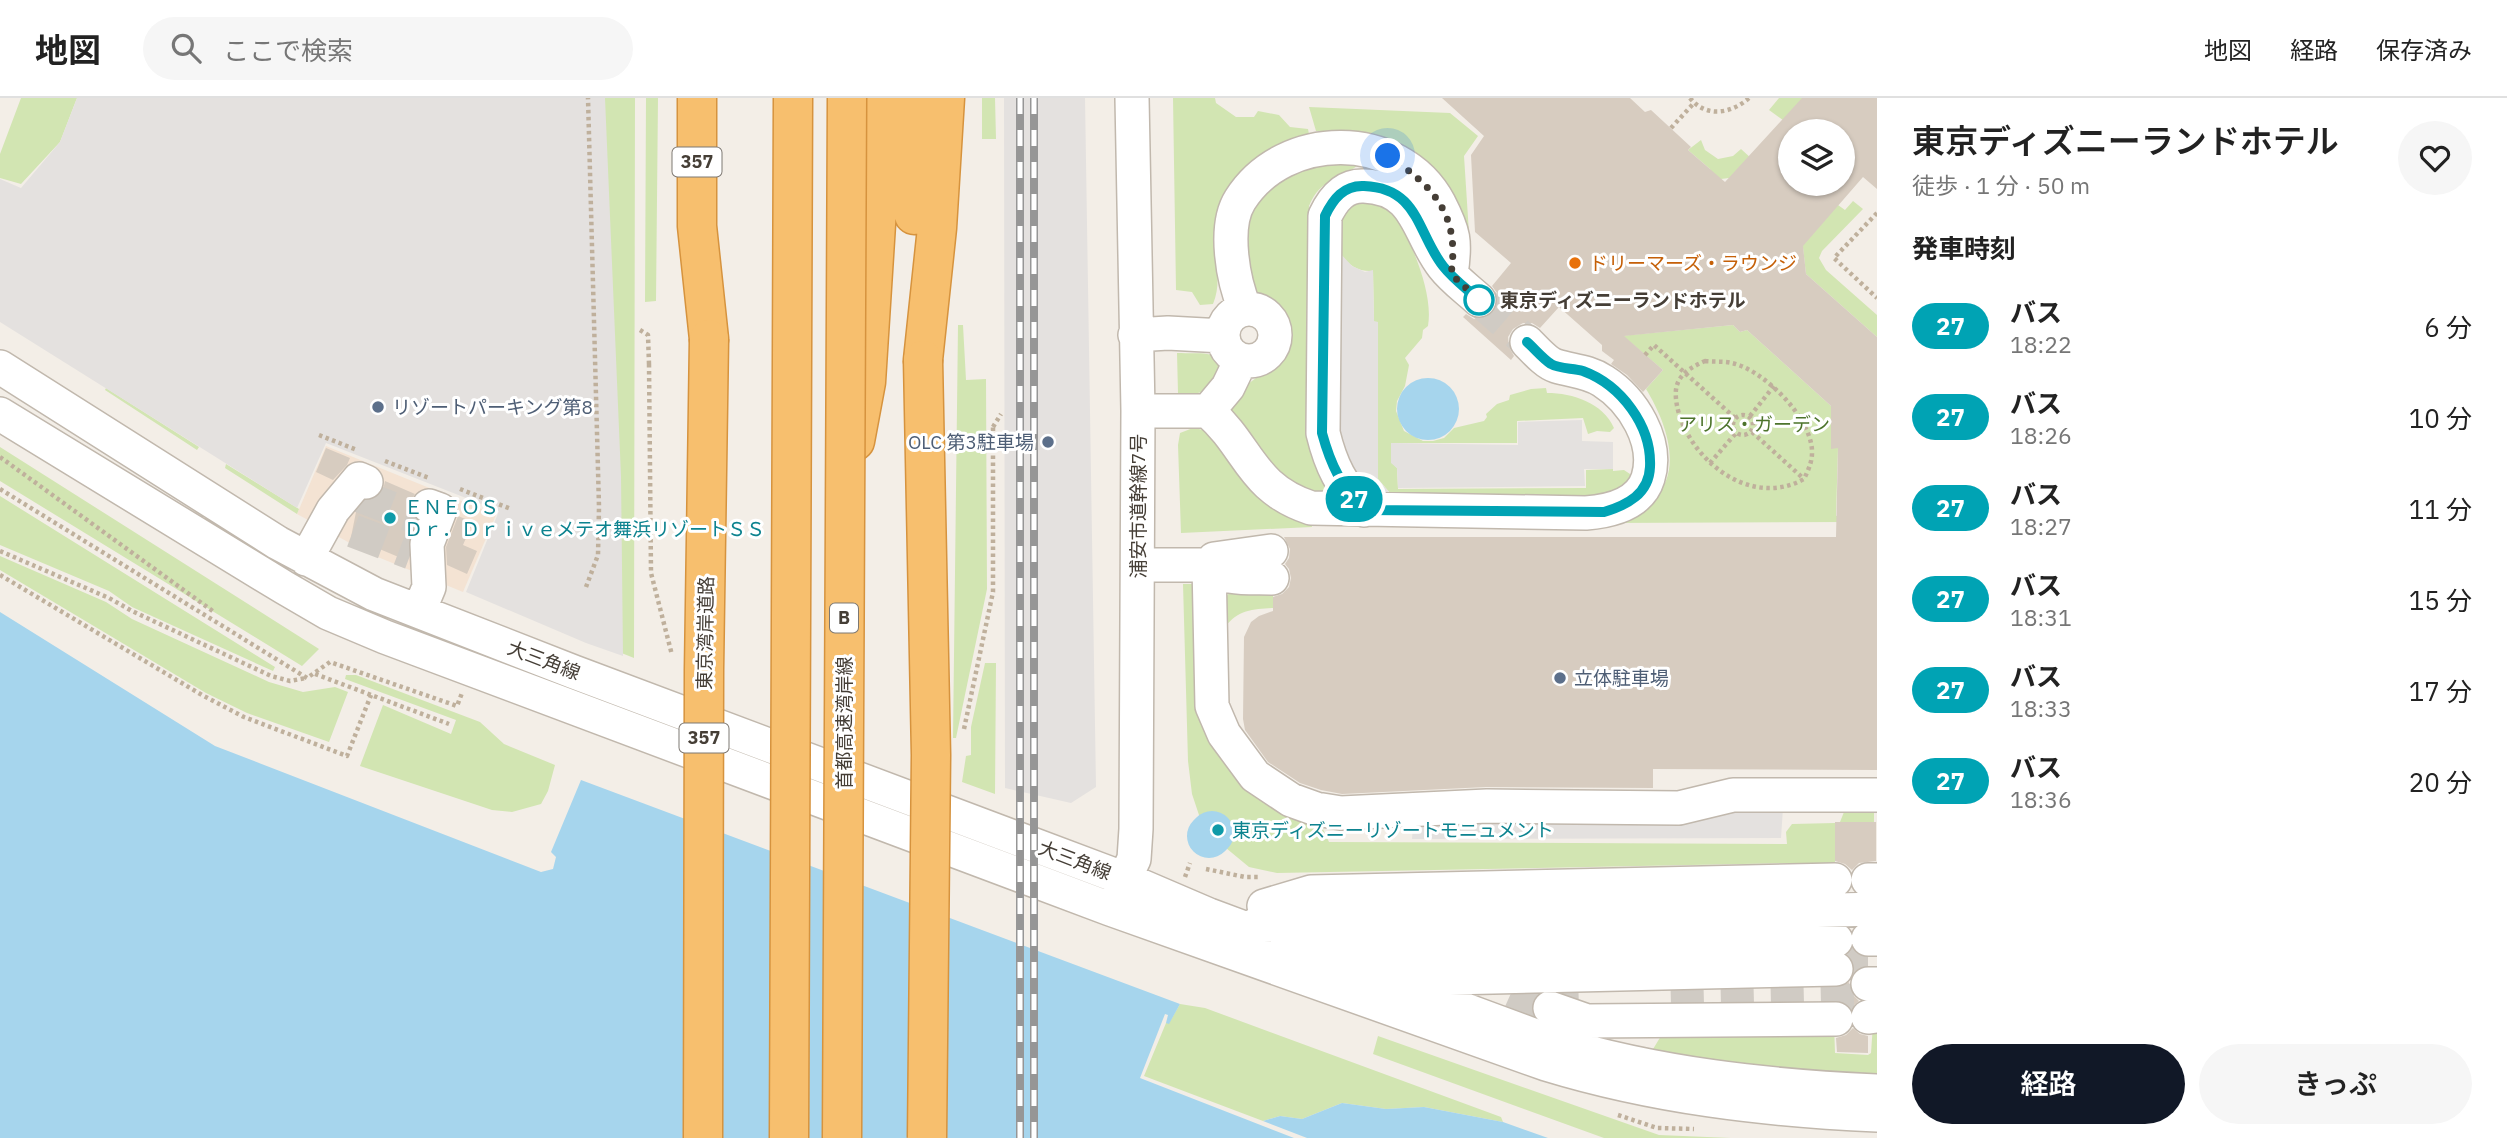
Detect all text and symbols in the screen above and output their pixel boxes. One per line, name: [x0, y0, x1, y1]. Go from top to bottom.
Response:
search box: [143, 17, 633, 80]
text: 地図: [35, 28, 101, 71]
icon: search: [167, 29, 205, 67]
text: ここで検索: [223, 33, 353, 67]
text: 地図: [2204, 34, 2252, 66]
text: 経路: [2290, 34, 2338, 66]
text: 保存済み: [2376, 34, 2472, 66]
map controls: [1778, 119, 1855, 196]
button: layers: [1778, 119, 1855, 196]
text: 東京ディズニーランドホテル: [1912, 119, 2339, 162]
button: heart: [2398, 121, 2472, 195]
your location: [1370, 138, 1405, 173]
road number: 357: [672, 148, 722, 176]
text: 徒歩 · 1 分 · 50 m: [1912, 170, 2090, 200]
text: 発車時刻: [1912, 231, 2016, 265]
place label: ドリーマーズ・ラウンジ: [1589, 251, 1797, 275]
marker: ドリーマーズ・ラウンジ: [1567, 255, 1583, 271]
marker: 東京ディズニーランドホテル: [1464, 285, 1494, 315]
place label: 東京ディズニーランドホテル: [1500, 288, 1746, 312]
text: バス: [2010, 295, 2062, 329]
text: 27: [1936, 310, 1965, 342]
text: 6 分: [2424, 310, 2472, 344]
text: 18:22: [2010, 329, 2072, 359]
text: バス: [2010, 386, 2062, 420]
place label: リゾートパーキング第8: [392, 395, 593, 419]
marker: リゾートパーキング第8: [370, 399, 386, 415]
text: 27: [1936, 401, 1965, 433]
text: 10 分: [2409, 401, 2472, 435]
park label: アリス・ガーデン: [1678, 412, 1830, 436]
text: 18:26: [2010, 420, 2072, 450]
place label: OLC 第3駐車場: [908, 430, 1034, 454]
marker: OLC 第3駐車場: [1040, 434, 1056, 450]
street label: 浦安市道幹線7号: [1126, 434, 1150, 578]
line badge: 27: [1322, 476, 1386, 522]
text: バス: [2010, 477, 2062, 511]
text: 27: [1340, 483, 1368, 515]
text: 27: [1936, 492, 1965, 524]
text: 11 分: [2409, 492, 2472, 526]
place label: ＥＮＥＯＳ Ｄｒ．Ｄｒｉｖｅメテオ舞浜リゾートＳＳ: [404, 495, 765, 541]
marker: ＥＮＥＯＳ Ｄｒ．Ｄｒｉｖｅメテオ舞浜リゾートＳＳ: [382, 510, 398, 526]
text: 18:27: [2010, 511, 2072, 541]
text: バス: [2010, 568, 2062, 602]
street label: 東京湾岸道路: [692, 576, 718, 690]
text: 27: [1936, 583, 1965, 615]
text: 15 分: [2409, 583, 2472, 617]
text: 18:31: [2010, 602, 2072, 632]
road number: B: [830, 604, 858, 632]
street label: 大三角線: [504, 635, 584, 685]
street label: 首都高速湾岸線: [832, 656, 856, 790]
text: バス: [2010, 659, 2062, 693]
place label: 立体駐車場: [1574, 666, 1669, 690]
marker: 立体駐車場: [1552, 670, 1568, 686]
text: 27: [1936, 674, 1965, 706]
text: 17 分: [2409, 674, 2472, 708]
text: 18:33: [2010, 693, 2072, 723]
road number: 357: [680, 724, 728, 752]
text: バス: [2010, 750, 2062, 784]
text: 27: [1936, 765, 1965, 797]
text: 20 分: [2409, 765, 2472, 799]
text: 18:36: [2010, 784, 2072, 814]
place label: 東京ディズニーリゾートモニュメント: [1232, 818, 1554, 842]
marker: 東京ディズニーリゾートモニュメント: [1210, 822, 1226, 838]
street label: 大三角線: [1035, 835, 1115, 885]
button: 経路: [1912, 1044, 2185, 1124]
button: きっぷ: [2199, 1044, 2472, 1124]

